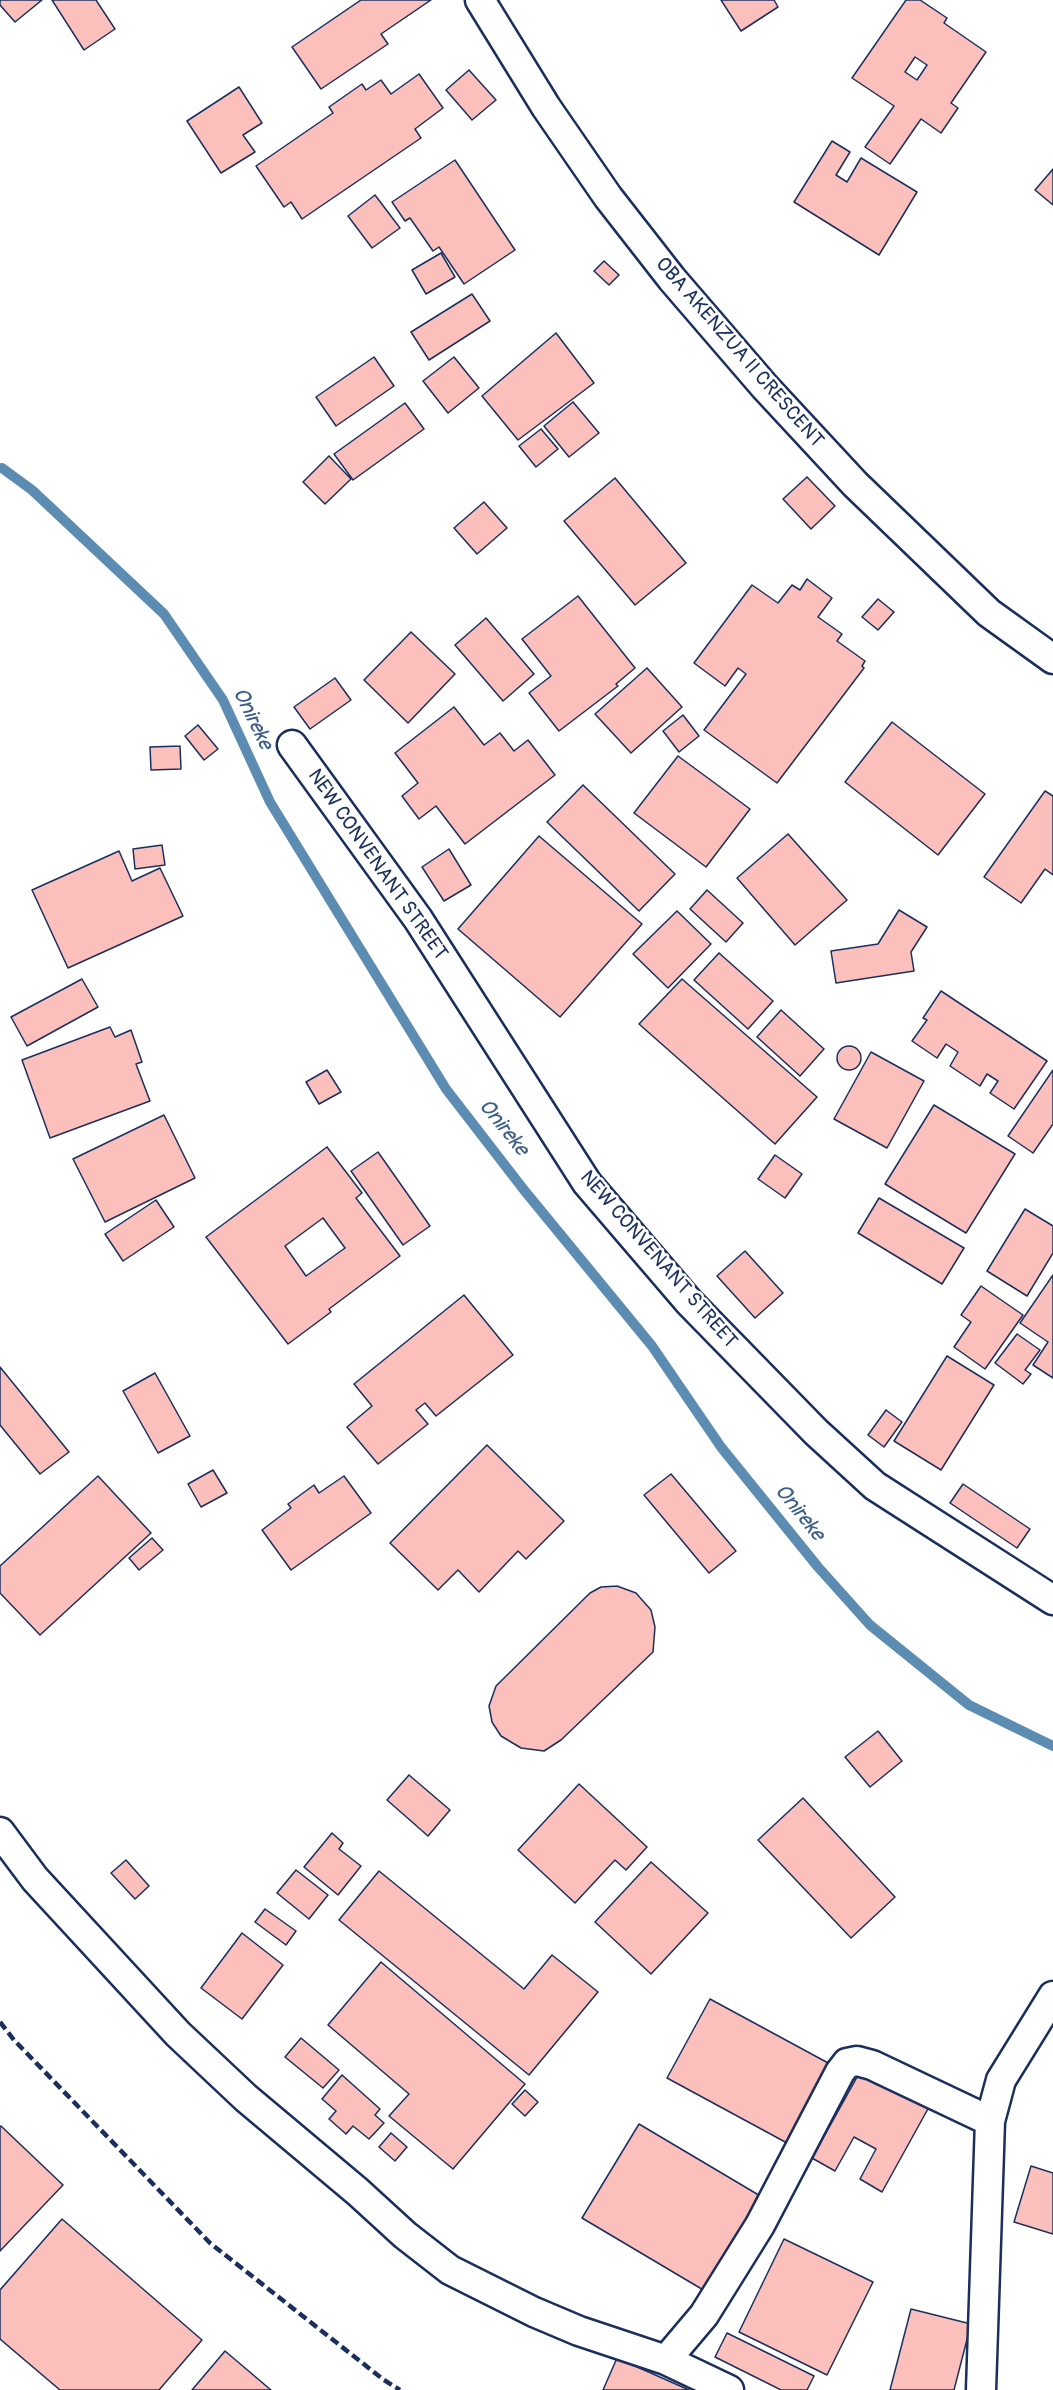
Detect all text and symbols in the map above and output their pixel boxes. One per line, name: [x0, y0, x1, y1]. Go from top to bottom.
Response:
street label: OBA AKENZUA II CRESCENT: [650, 253, 828, 453]
water label: Onireke: [226, 684, 278, 754]
street label: NEW CONVENANT STREET: [302, 765, 452, 965]
water label: Onireke: [473, 1095, 533, 1161]
street label: NEW CONVENANT STREET: [574, 1166, 742, 1354]
water label: Onireke: [769, 1480, 829, 1546]

